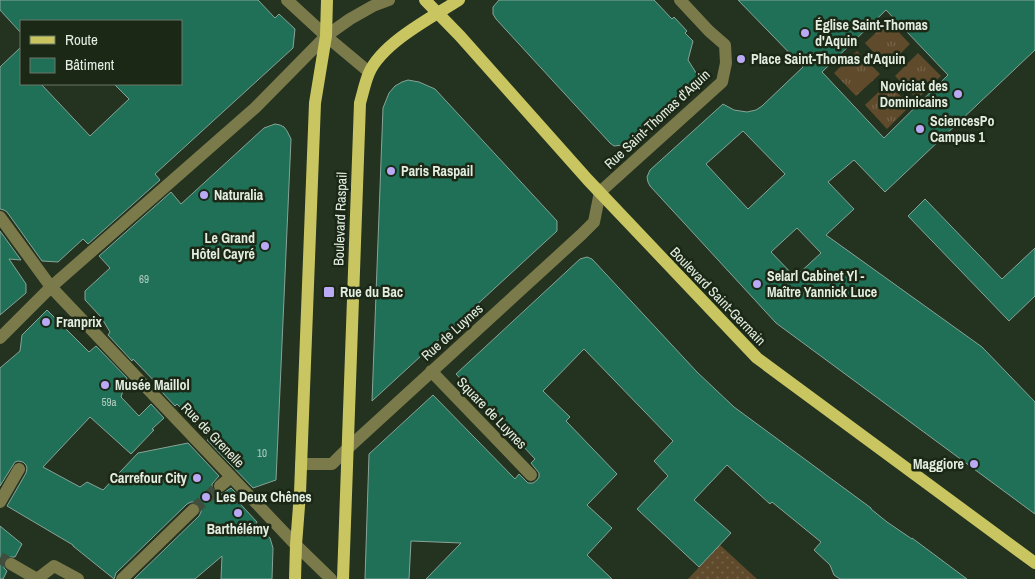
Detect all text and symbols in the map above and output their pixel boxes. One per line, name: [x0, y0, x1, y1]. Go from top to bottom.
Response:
place label: Église Saint-Thomas d'Aquin: [815, 16, 928, 50]
legend: [20, 20, 182, 85]
marker: Église Saint-Thomas d'Aquin: [799, 27, 811, 39]
text: Route: [65, 29, 98, 50]
place label: Place Saint-Thomas d'Aquin: [751, 50, 906, 68]
marker: Place Saint-Thomas d'Aquin: [735, 53, 747, 65]
text: Bâtiment: [65, 54, 115, 75]
street label: Rue Saint-Thomas d'Aquin: [600, 65, 714, 173]
place label: Noviciat des Dominicains: [880, 77, 948, 111]
marker: Noviciat des Dominicains: [952, 88, 964, 100]
place label: SciencesPo Campus 1: [930, 112, 994, 146]
marker: SciencesPo Campus 1: [914, 123, 926, 135]
place label: Paris Raspail: [401, 162, 473, 180]
marker: Paris Raspail: [385, 165, 397, 177]
street label: Boulevard Raspail: [329, 172, 351, 266]
place label: Naturalia: [214, 186, 264, 204]
marker: Naturalia: [198, 189, 210, 201]
place label: Le Grand Hôtel Cayré: [191, 229, 255, 263]
marker: Le Grand Hôtel Cayré: [259, 240, 271, 252]
street label: Boulevard Saint-Germain: [666, 243, 770, 349]
place label: Selarl Cabinet Yl - Maître Yannick Luce: [767, 267, 877, 301]
house number: 69: [139, 272, 149, 286]
marker: Selarl Cabinet Yl - Maître Yannick Luce: [751, 278, 763, 290]
place label: Rue du Bac: [340, 283, 403, 301]
marker: Rue du Bac: [322, 285, 336, 299]
street label: Rue de Luynes: [417, 299, 487, 365]
place label: Franprix: [56, 313, 103, 331]
marker: Franprix: [40, 316, 52, 328]
street label: Square de Luynes: [453, 373, 531, 453]
place label: Musée Maillol: [115, 376, 190, 394]
marker: Musée Maillol: [99, 379, 111, 391]
house number: 59a: [101, 395, 117, 409]
street label: Rue de Grenelle: [177, 399, 249, 471]
house number: 10: [257, 446, 267, 460]
place label: Maggiore: [913, 455, 964, 473]
marker: Maggiore: [968, 458, 980, 470]
place label: Carrefour City: [110, 469, 188, 487]
marker: Carrefour City: [191, 472, 203, 484]
place label: Les Deux Chênes: [216, 488, 312, 506]
marker: Les Deux Chênes: [200, 491, 212, 503]
marker: Barthélémy: [232, 507, 244, 519]
place label: Barthélémy: [207, 520, 270, 538]

